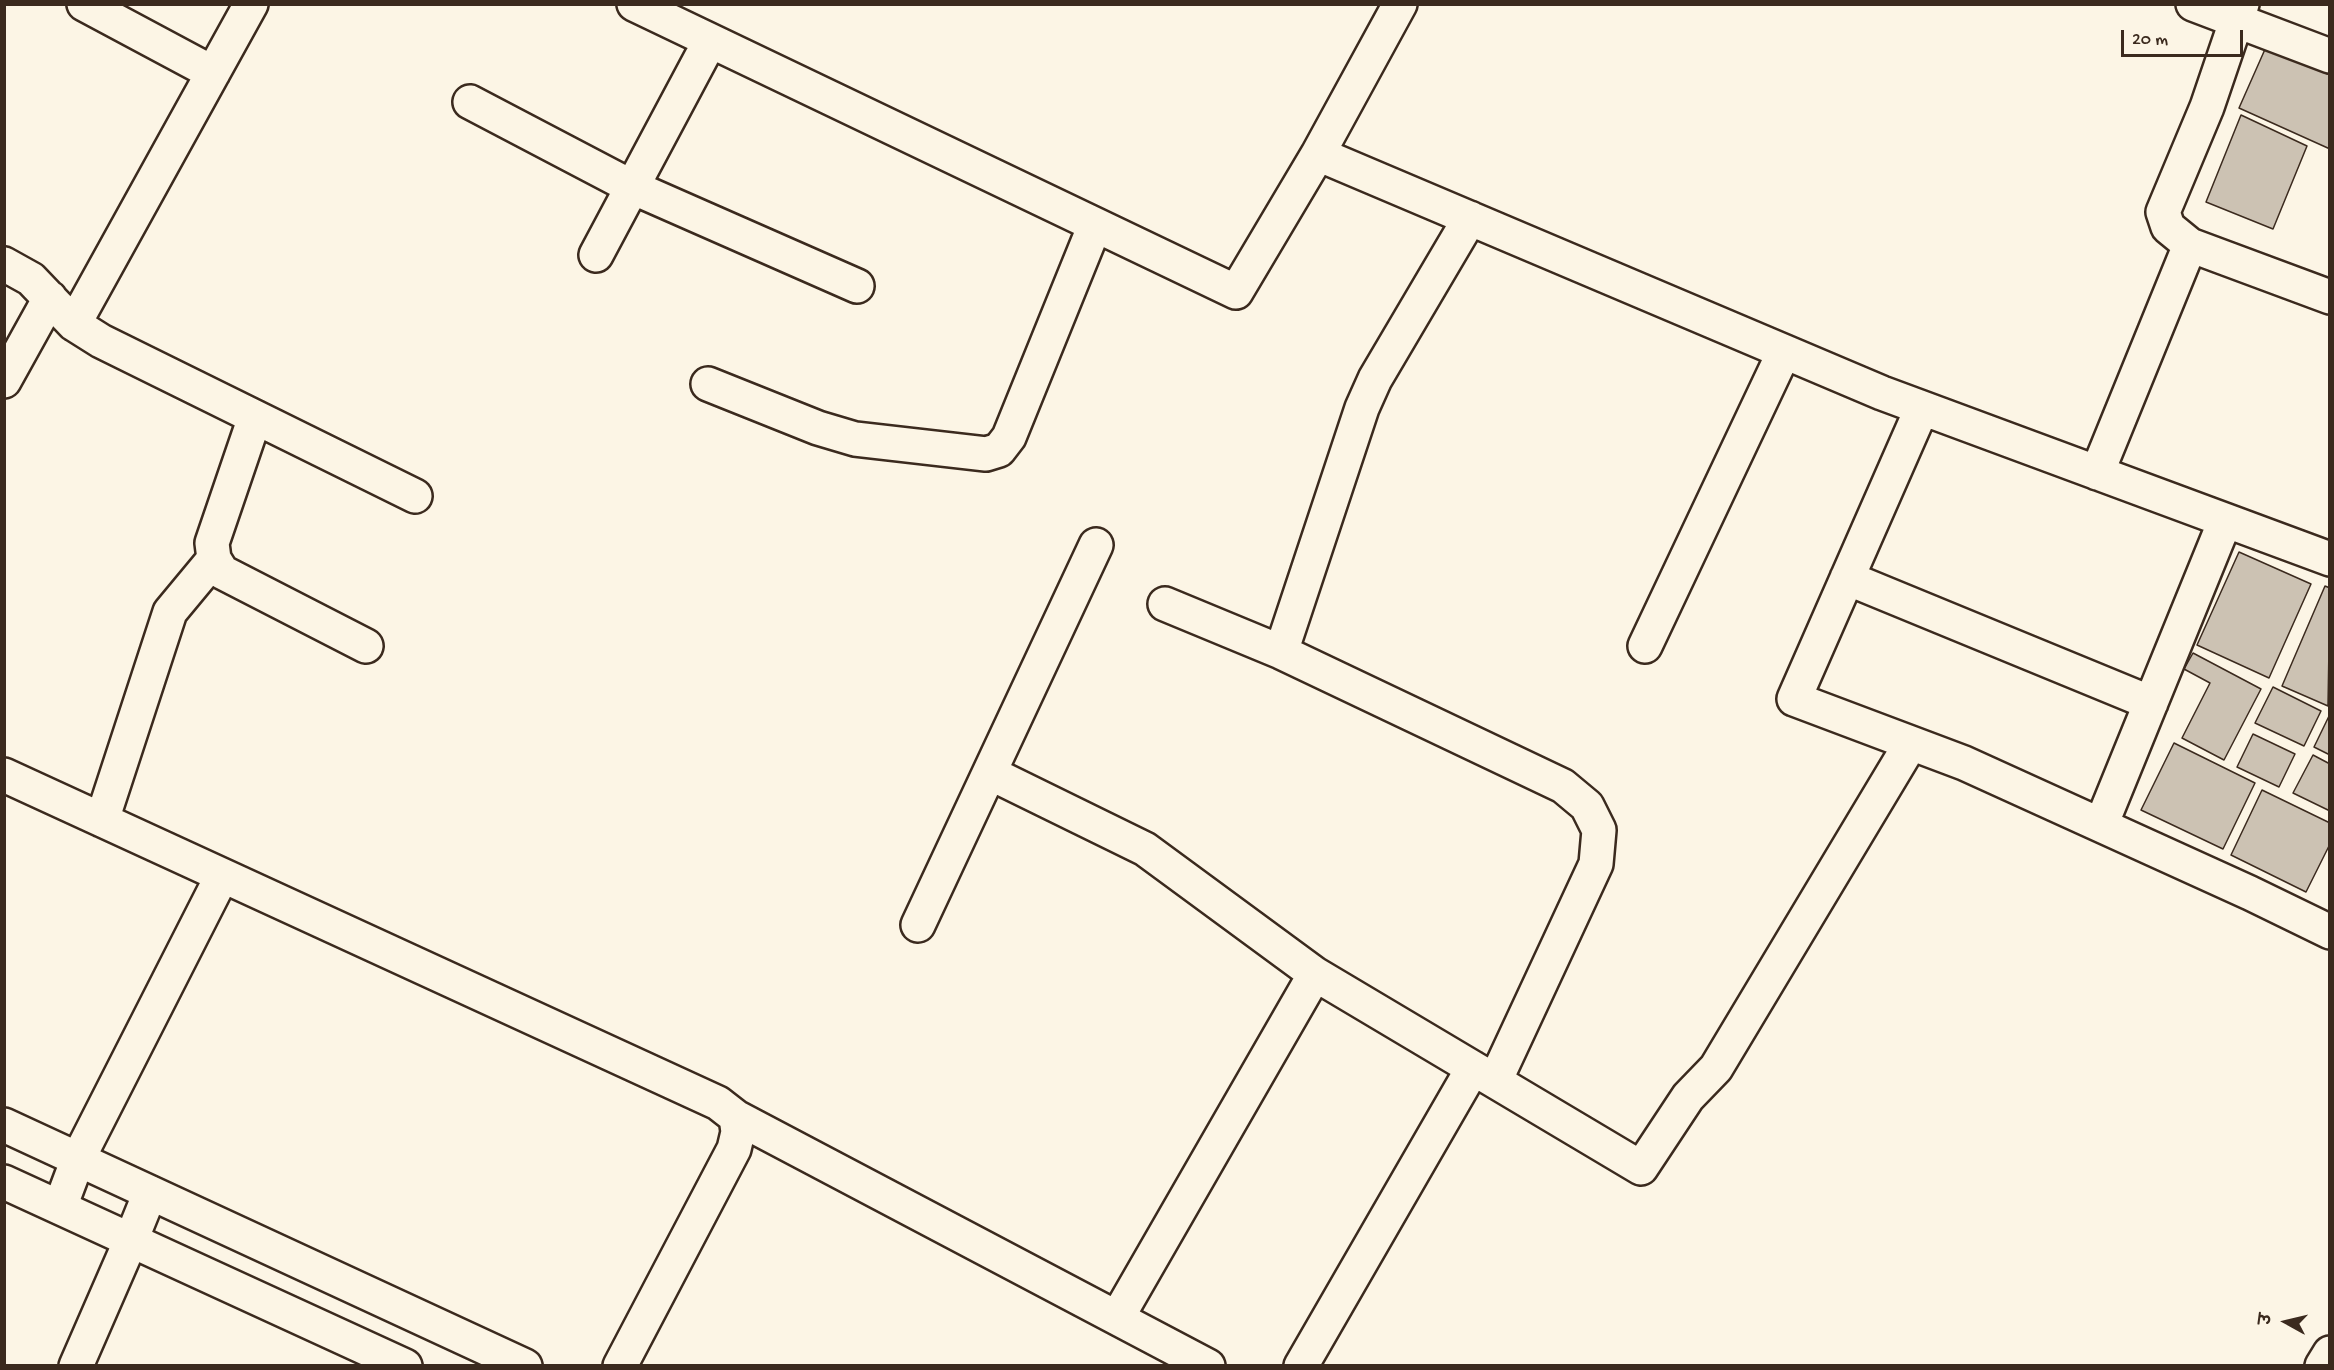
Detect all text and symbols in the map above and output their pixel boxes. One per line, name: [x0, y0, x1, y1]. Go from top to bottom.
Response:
scale bar: [2124, 18, 2246, 56]
text: 20 m: [2132, 30, 2168, 51]
north arrow: [2256, 1292, 2316, 1352]
text: उ: [2258, 1313, 2278, 1326]

